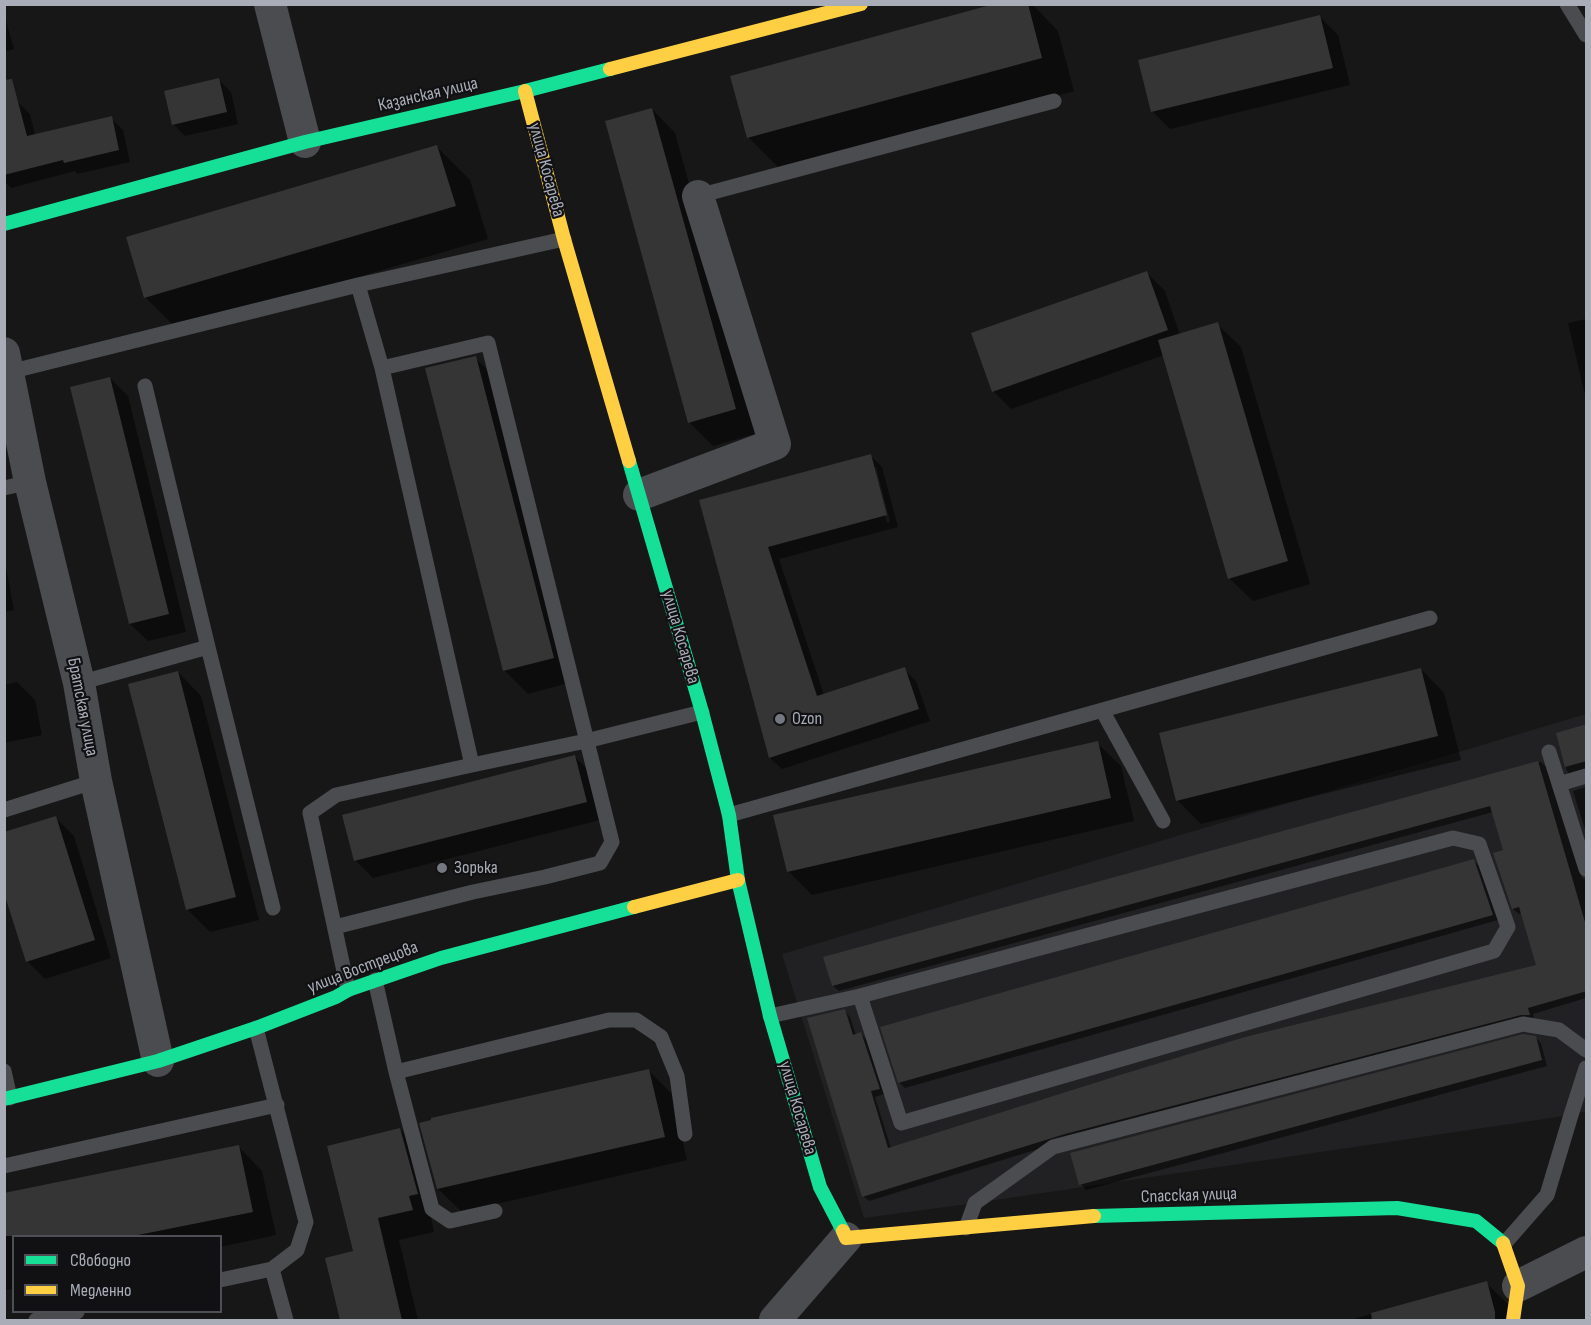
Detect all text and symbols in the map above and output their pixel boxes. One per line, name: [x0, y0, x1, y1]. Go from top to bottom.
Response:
street label: Казанская улица: [376, 73, 480, 117]
street label: улица Косарева: [523, 121, 569, 219]
street label: улица Косарева: [656, 588, 704, 686]
street label: Братская улица: [62, 656, 102, 758]
place label: Ozon: [792, 708, 822, 730]
marker: Ozon: [773, 712, 787, 726]
place label: Зорька: [454, 857, 498, 879]
marker: Зорька: [435, 861, 449, 875]
street label: улица Вострецова: [305, 937, 421, 999]
street label: улица Косарева: [773, 1059, 821, 1157]
street label: Спасская улица: [1141, 1184, 1237, 1208]
legend: [12, 1235, 222, 1313]
text: Свободно: [70, 1250, 131, 1271]
text: Медленно: [70, 1280, 132, 1301]

